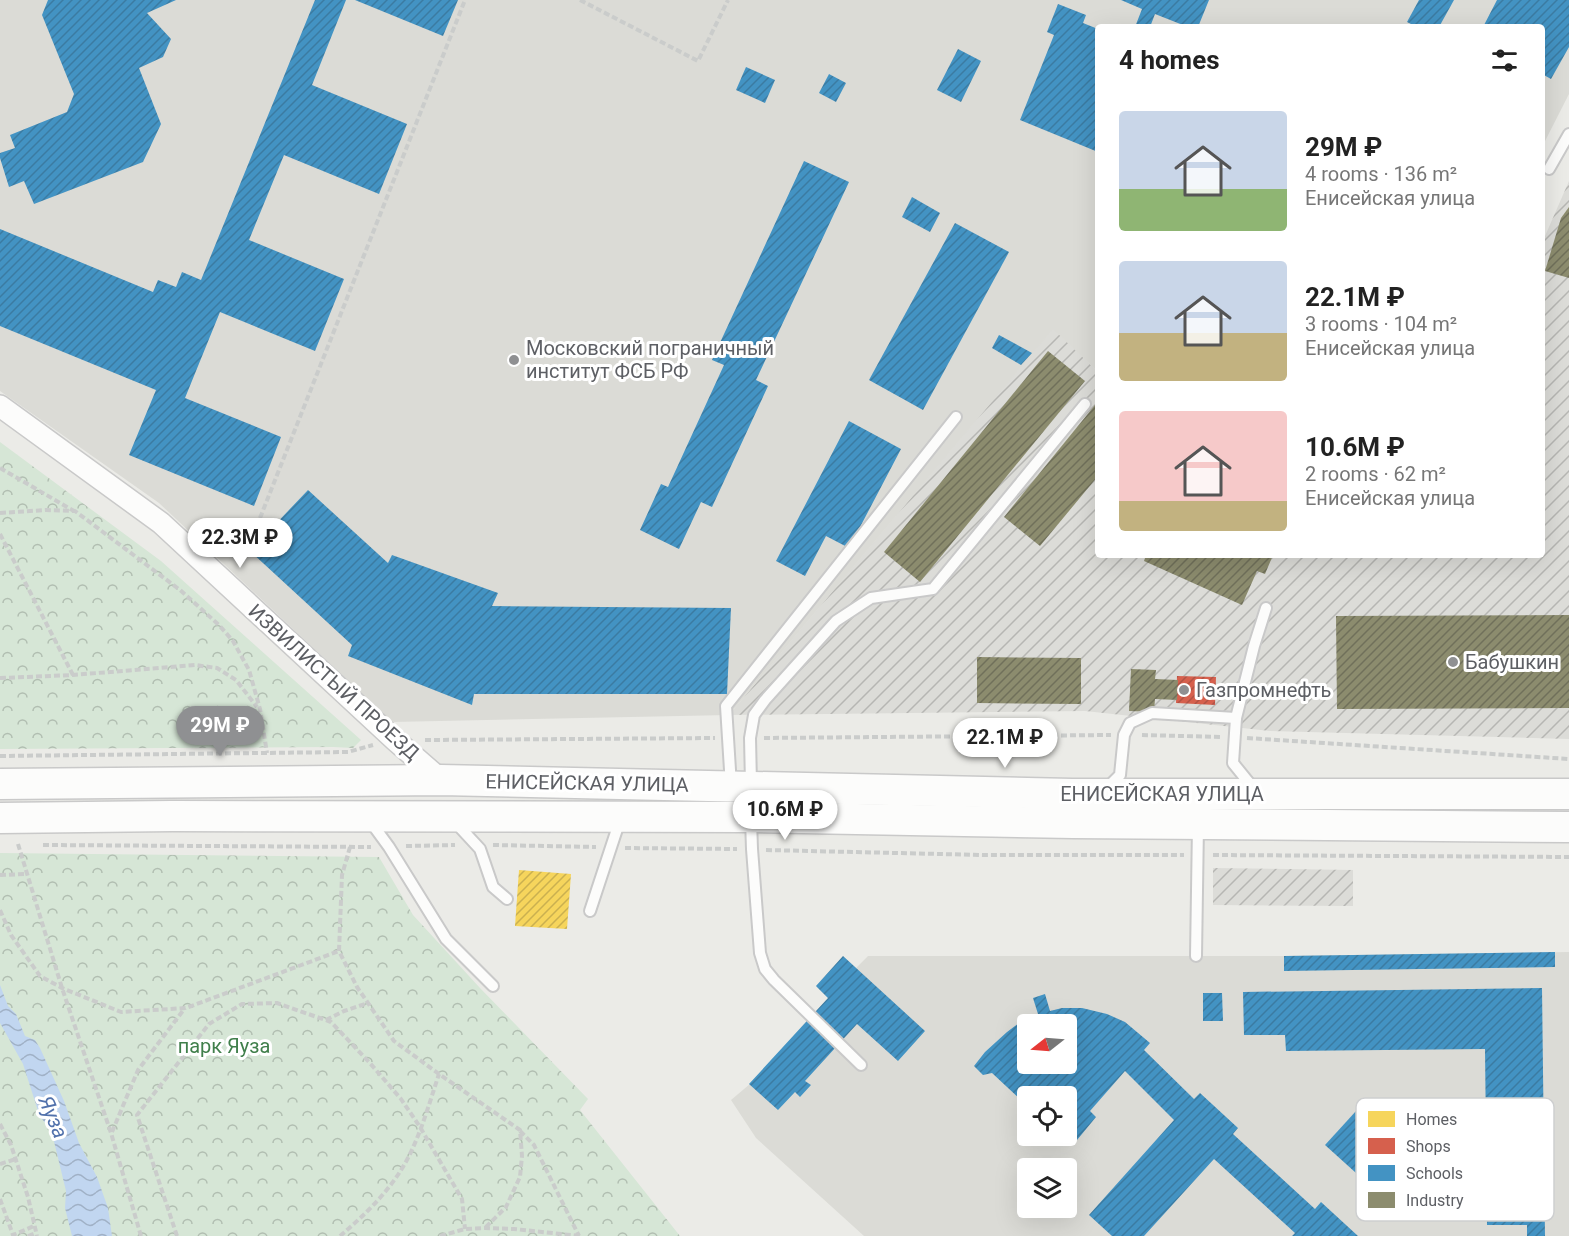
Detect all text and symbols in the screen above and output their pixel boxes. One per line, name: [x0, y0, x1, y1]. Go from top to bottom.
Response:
icon: filters: [1488, 44, 1521, 77]
text: 4 homes: [1119, 45, 1220, 75]
text: 29M ₽: [1305, 132, 1382, 162]
icon: home: [1167, 135, 1239, 207]
text: 4 rooms · 136 m²: [1305, 162, 1457, 186]
text: Енисейская улица: [1305, 186, 1475, 210]
text: 22.1M ₽: [1305, 282, 1405, 312]
icon: home: [1167, 285, 1239, 357]
text: 3 rooms · 104 m²: [1305, 312, 1457, 336]
place label: Московский пограничный институт ФСБ РФ: [526, 336, 774, 383]
text: Енисейская улица: [1305, 336, 1475, 360]
marker: Московский пограничный институт ФСБ РФ: [507, 353, 521, 367]
text: 10.6M ₽: [1305, 432, 1405, 462]
icon: home: [1167, 435, 1239, 507]
text: 2 rooms · 62 m²: [1305, 462, 1446, 486]
text: Енисейская улица: [1305, 486, 1475, 510]
pin: 22.3M ₽: [185, 518, 295, 569]
text: 22.3M ₽: [202, 525, 278, 549]
street label: ИЗВИЛИСТЫЙ ПРОЕЗД: [244, 599, 424, 765]
place label: Бабушкин: [1465, 650, 1559, 674]
marker: Бабушкин: [1446, 655, 1460, 669]
place label: Газпромнефть: [1196, 678, 1331, 702]
marker: Газпромнефть: [1177, 683, 1191, 697]
pin: 29M ₽: [178, 706, 262, 757]
text: 29M ₽: [190, 713, 250, 737]
pin: 22.1M ₽: [950, 718, 1060, 769]
text: 22.1M ₽: [967, 725, 1043, 749]
street label: ЕНИСЕЙСКАЯ УЛИЦА: [485, 769, 689, 797]
street label: ЕНИСЕЙСКАЯ УЛИЦА: [1060, 782, 1264, 806]
pin: 10.6M ₽: [730, 790, 840, 841]
text: 10.6M ₽: [747, 797, 823, 821]
north arrow: [1017, 1014, 1077, 1074]
map controls: [1017, 1014, 1077, 1218]
park label: парк Яуза: [178, 1034, 270, 1058]
button: locate: [1017, 1086, 1077, 1146]
water label: Яуза: [33, 1091, 73, 1142]
legend: [1356, 1098, 1554, 1221]
text: Homes: [1406, 1110, 1457, 1129]
text: Shops: [1406, 1137, 1451, 1156]
button: layers: [1017, 1158, 1077, 1218]
text: Schools: [1406, 1164, 1463, 1183]
text: Industry: [1406, 1191, 1464, 1210]

